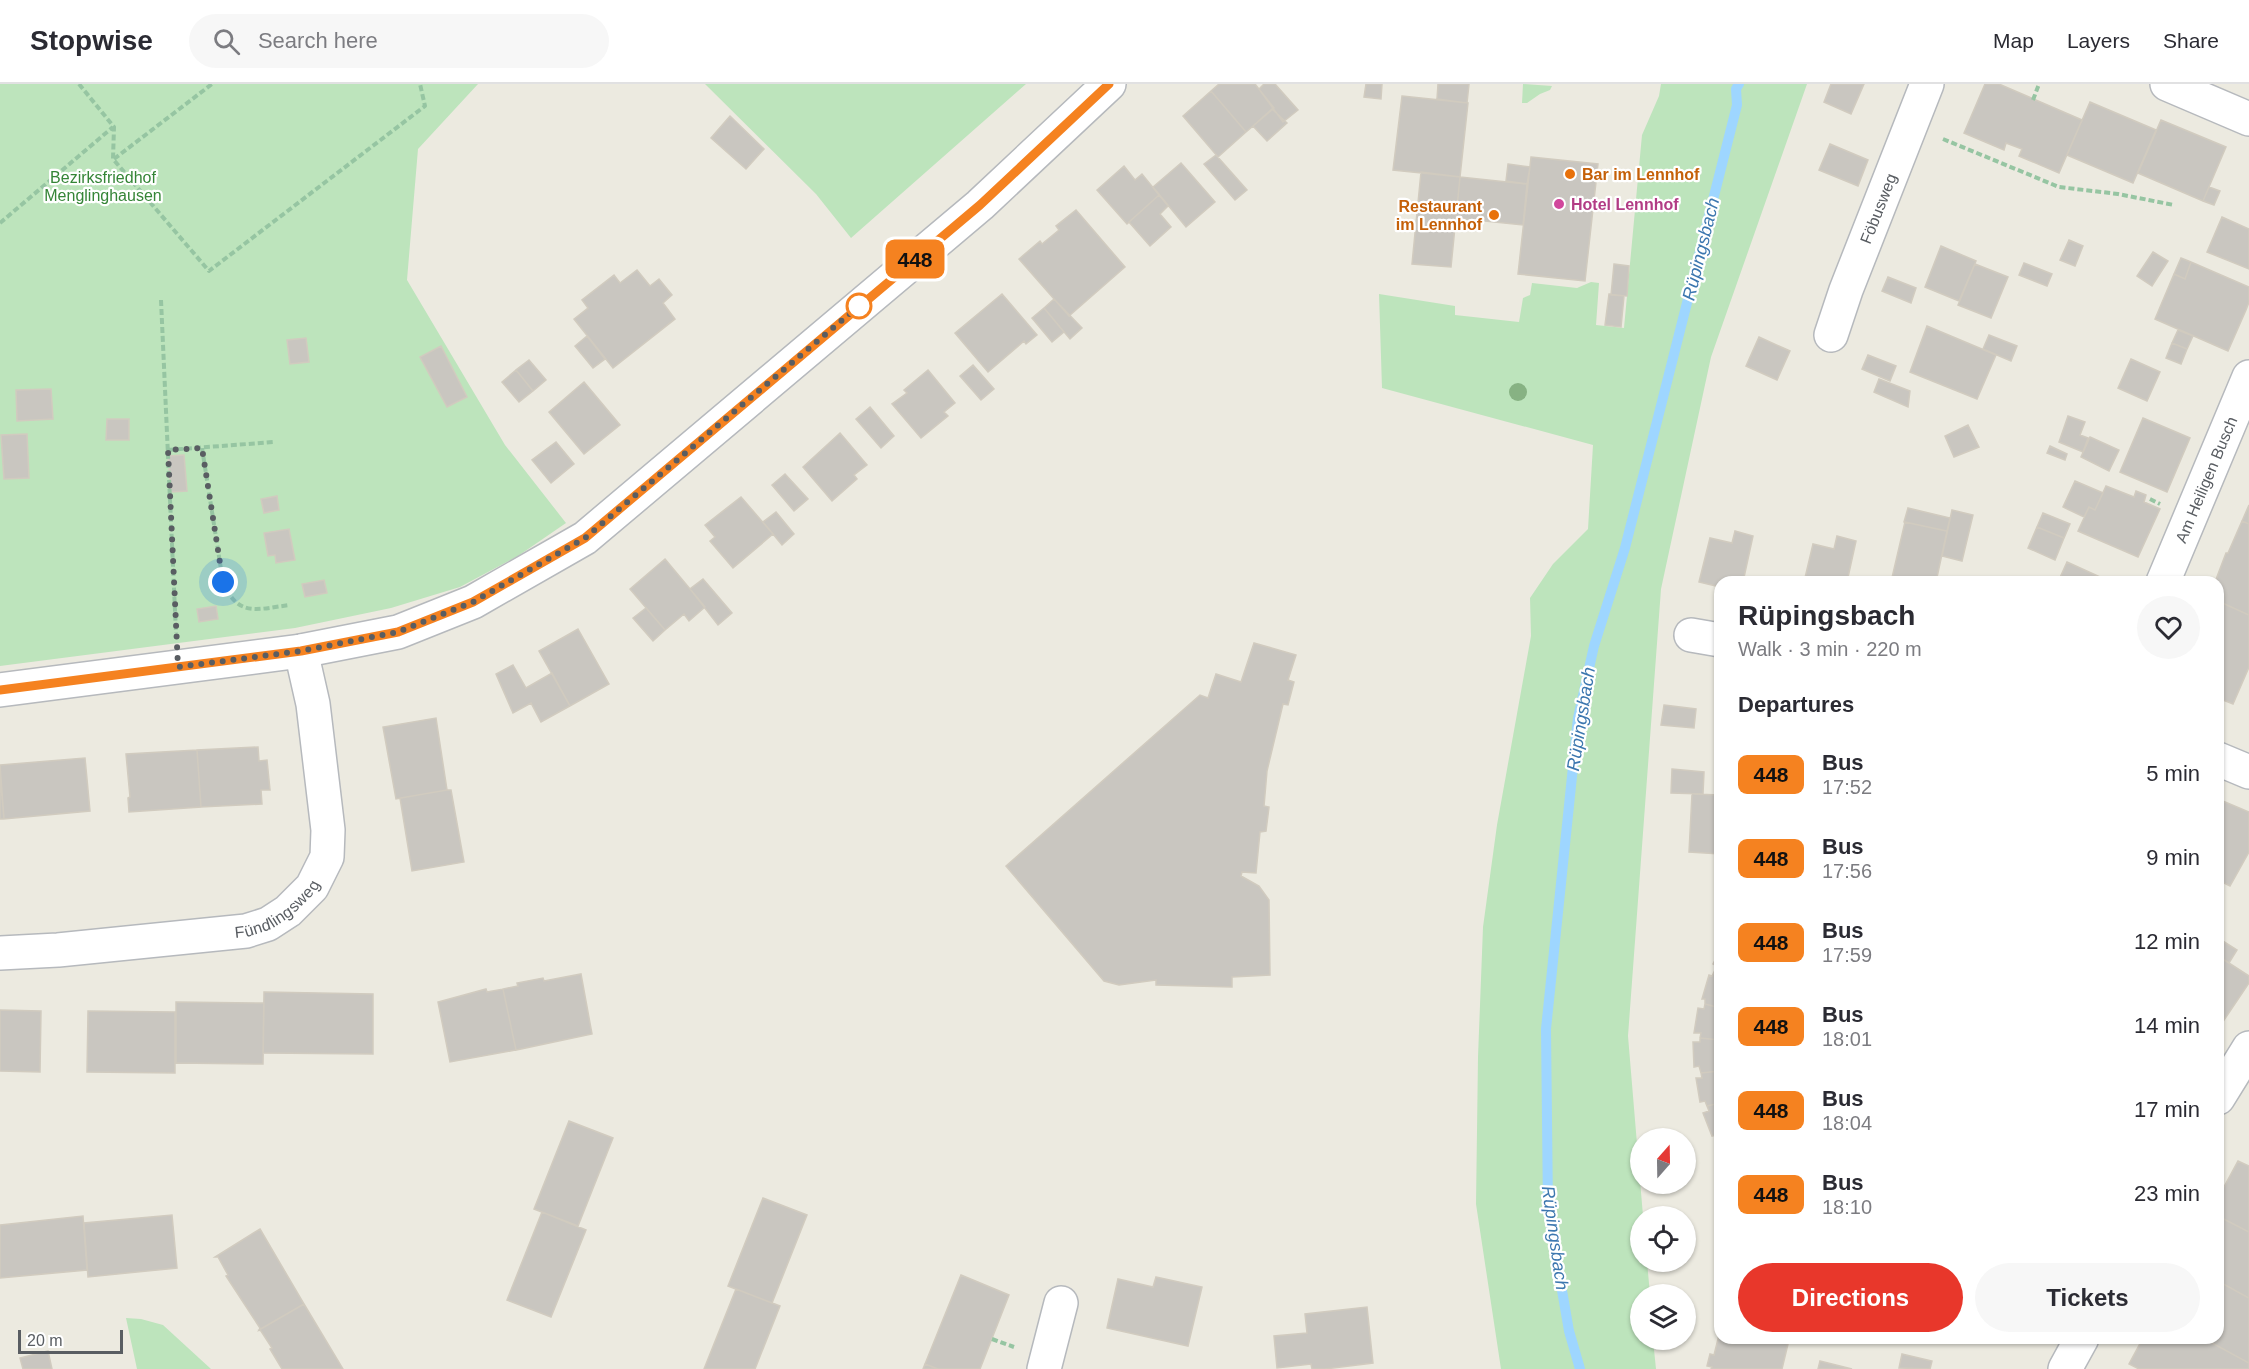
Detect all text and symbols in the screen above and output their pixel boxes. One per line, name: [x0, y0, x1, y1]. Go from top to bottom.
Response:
search box: [189, 14, 609, 68]
text: Stopwise: [30, 25, 153, 56]
icon: search: [210, 25, 243, 58]
text: Search here: [258, 28, 378, 53]
text: Map: [1993, 29, 2034, 52]
text: Layers: [2067, 29, 2130, 52]
text: Share: [2163, 29, 2219, 52]
place label: Bar im Lennhof: [1582, 166, 1700, 183]
marker: Bar im Lennhof: [1563, 167, 1577, 181]
park label: Bezirksfriedhof Menglinghausen: [44, 169, 162, 204]
street label: Föbusweg: [1857, 171, 1899, 246]
place label: Hotel Lennhof: [1571, 196, 1679, 213]
water label: Rüpingsbach: [1679, 196, 1723, 302]
marker: Hotel Lennhof: [1552, 197, 1566, 211]
place label: Restaurant im Lennhof: [1396, 198, 1483, 233]
marker: Restaurant im Lennhof: [1487, 208, 1501, 222]
line badge: 448: [880, 240, 950, 279]
text: 448: [897, 248, 933, 271]
unlabelled marker: [846, 293, 872, 319]
street label: Am Heiligen Busch: [2172, 414, 2240, 545]
your location: [208, 567, 238, 597]
button: heart: [2137, 596, 2200, 659]
text: Rüpingsbach: [1738, 600, 1915, 631]
text: Walk · 3 min · 220 m: [1738, 638, 1922, 660]
water label: Rüpingsbach: [1563, 666, 1599, 772]
text: Departures: [1738, 692, 1854, 717]
text: Bus: [1822, 750, 1864, 775]
text: 5 min: [2146, 761, 2200, 786]
text: 448: [1753, 763, 1789, 786]
text: 17:52: [1822, 776, 1872, 798]
text: Bus: [1822, 834, 1864, 859]
text: 9 min: [2146, 845, 2200, 870]
text: 448: [1753, 847, 1789, 870]
text: 17:56: [1822, 860, 1872, 882]
street label: Fündlingsweg: [234, 877, 323, 941]
text: Bus: [1822, 918, 1864, 943]
text: 12 min: [2134, 929, 2200, 954]
text: 448: [1753, 931, 1789, 954]
text: 17:59: [1822, 944, 1872, 966]
text: Bus: [1822, 1002, 1864, 1027]
text: 14 min: [2134, 1013, 2200, 1038]
text: 448: [1753, 1015, 1789, 1038]
text: 18:01: [1822, 1028, 1872, 1050]
text: Bus: [1822, 1086, 1864, 1111]
text: 17 min: [2134, 1097, 2200, 1122]
text: 448: [1753, 1099, 1789, 1122]
text: 18:04: [1822, 1112, 1872, 1134]
north arrow: [1630, 1128, 1696, 1194]
map controls: [1630, 1128, 1696, 1350]
text: Bus: [1822, 1170, 1864, 1195]
text: 23 min: [2134, 1181, 2200, 1206]
text: 448: [1753, 1183, 1789, 1206]
water label: Rüpingsbach: [1538, 1185, 1572, 1291]
text: 18:10: [1822, 1196, 1872, 1218]
button: locate: [1630, 1206, 1696, 1272]
button: Directions: [1738, 1263, 1963, 1332]
button: Tickets: [1975, 1263, 2200, 1332]
button: layers: [1630, 1284, 1696, 1350]
scale bar: [18, 1327, 123, 1354]
text: 20 m: [27, 1332, 63, 1349]

